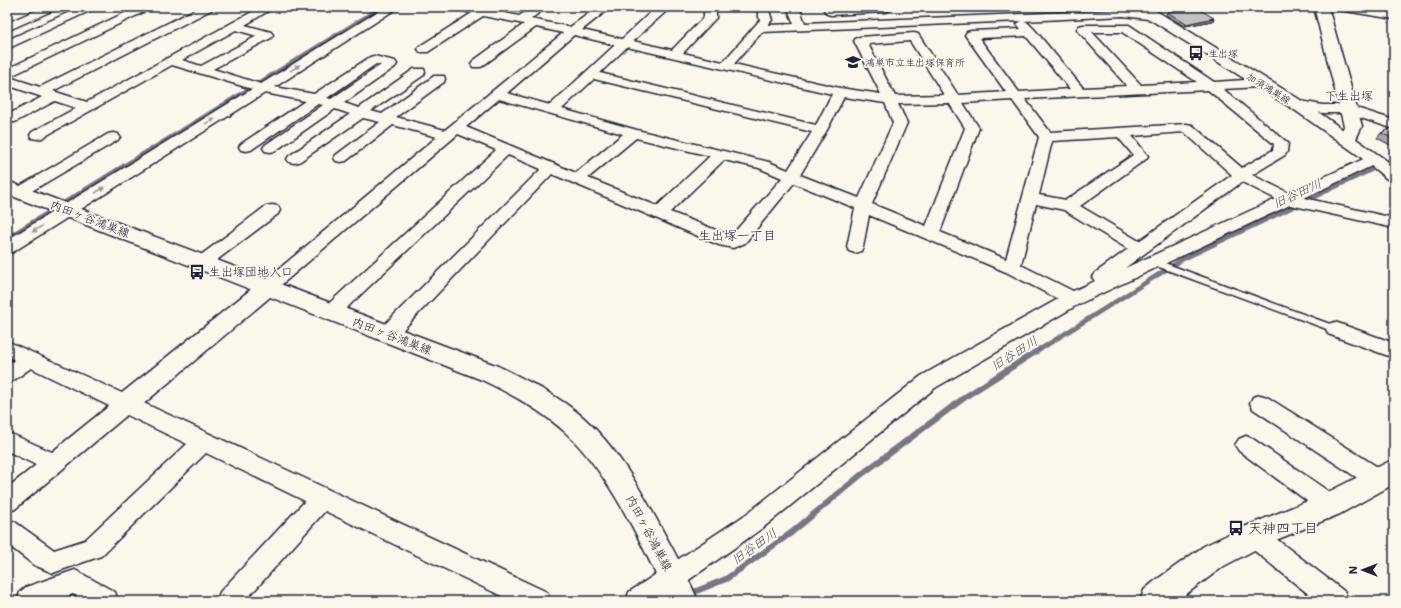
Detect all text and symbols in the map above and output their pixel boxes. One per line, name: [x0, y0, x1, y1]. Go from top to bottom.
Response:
bus stop icon: 生出塚: [1187, 44, 1205, 62]
place label: 生出塚: [1208, 46, 1238, 60]
school or university icon: 鴻巣市立生出塚保育所: [844, 53, 862, 71]
place label: 鴻巣市立生出塚保育所: [865, 55, 965, 69]
one-way arrow: [289, 64, 301, 71]
street label: 加須鴻巣線: [1244, 69, 1294, 107]
district label: 下生出塚: [1325, 87, 1373, 103]
one-way arrow: [205, 117, 215, 125]
water label: 旧谷田川: [1270, 174, 1324, 211]
one-way arrow: [95, 186, 105, 194]
street label: 内田ヶ谷鴻巣線: [48, 196, 132, 241]
one-way arrow: [31, 226, 43, 233]
district label: 生出塚一丁目: [698, 226, 776, 243]
bus stop icon: 生出塚団地入口: [188, 263, 206, 281]
place label: 生出塚団地入口: [209, 263, 293, 279]
street label: 内田ヶ谷鴻巣線: [350, 313, 434, 358]
water label: 旧谷田川: [987, 332, 1040, 374]
street label: 内田ヶ谷鴻巣線: [623, 492, 677, 573]
place label: 天神四丁目: [1248, 518, 1318, 537]
bus stop icon: 天神四丁目: [1227, 519, 1245, 537]
water label: 旧谷田川: [728, 524, 780, 567]
north arrow: [1343, 550, 1383, 590]
text: N: [1345, 566, 1360, 574]

